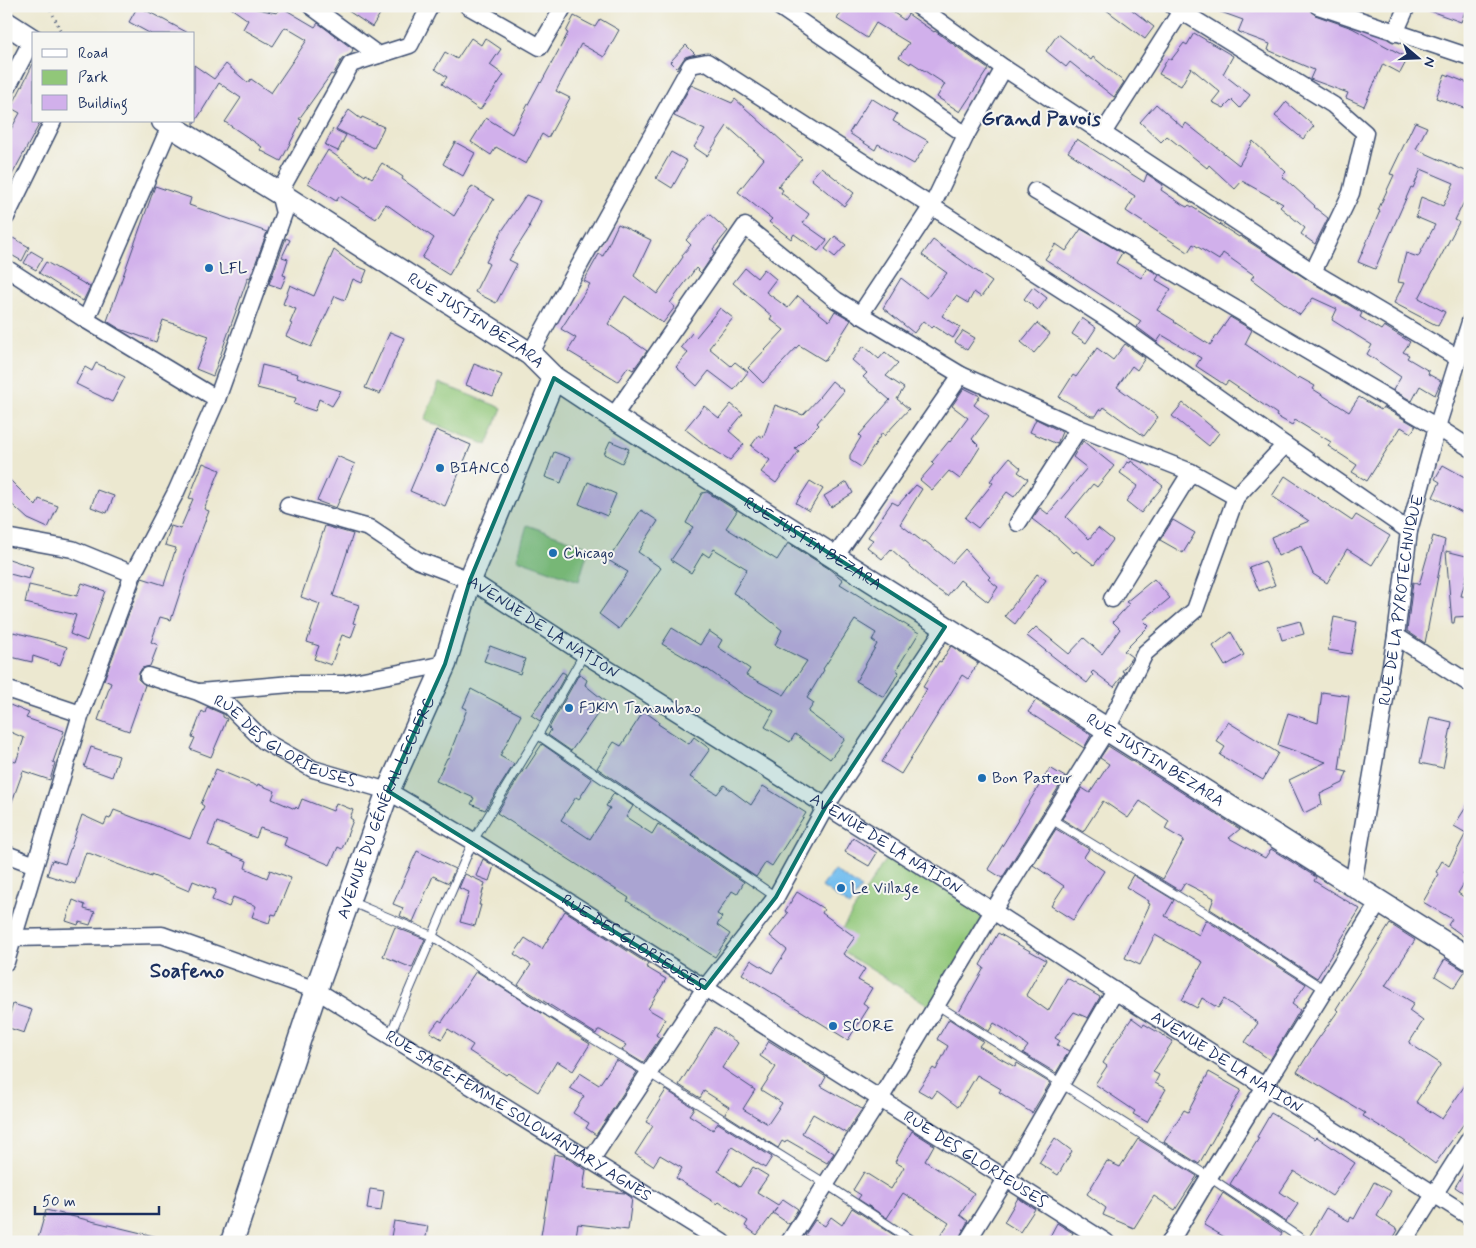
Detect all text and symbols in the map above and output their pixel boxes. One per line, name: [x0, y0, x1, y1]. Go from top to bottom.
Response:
legend: [32, 32, 195, 122]
north arrow: [1394, 32, 1444, 82]
text: Road: [78, 44, 108, 64]
text: N: [1419, 55, 1439, 69]
text: Park: [78, 68, 108, 88]
text: Building: [78, 94, 128, 115]
district label: Grand Pavois: [981, 105, 1101, 133]
place label: LFL: [219, 258, 248, 279]
marker: LFL: [203, 262, 215, 274]
street label: RUE JUSTIN BEZARA: [404, 268, 549, 373]
place label: BIANCO: [450, 458, 510, 479]
marker: BIANCO: [434, 462, 446, 474]
street label: RUE JUSTIN BEZARA: [740, 492, 886, 595]
street label: RUE DE LA PYROTECHNIQUE: [1374, 492, 1429, 707]
place label: Chicago: [563, 543, 614, 564]
marker: Chicago: [547, 547, 559, 559]
street label: AVENUE DE LA NATION: [464, 571, 623, 684]
street label: RUE DES GLORIEUSES: [210, 690, 359, 792]
street label: AVENUE DU GÉNÉRAL LECLERC: [332, 693, 440, 922]
place label: FJKM Tanambao: [579, 698, 701, 719]
marker: FJKM Tanambao: [563, 702, 575, 714]
street label: RUE JUSTIN BEZARA: [1082, 708, 1228, 811]
place label: Bon Pasteur: [992, 768, 1073, 789]
marker: Bon Pasteur: [976, 772, 988, 784]
street label: AVENUE DE LA NATION: [806, 788, 966, 899]
place label: Le Village: [851, 878, 919, 900]
marker: Le Village: [835, 882, 847, 894]
street label: RUE DES GLORIEUSES: [558, 889, 709, 996]
district label: Soafeno: [150, 957, 224, 985]
street label: AVENUE DE LA NATION: [1147, 1006, 1307, 1118]
place label: SCORE: [843, 1016, 894, 1037]
marker: SCORE: [827, 1020, 839, 1032]
street label: RUE SAGE-FEMME SOLOWANJARY AGNÈS: [382, 1025, 656, 1206]
street label: RUE DES GLORIEUSES: [900, 1106, 1051, 1213]
scale bar: [35, 1183, 159, 1215]
text: 50 m: [42, 1192, 76, 1212]

